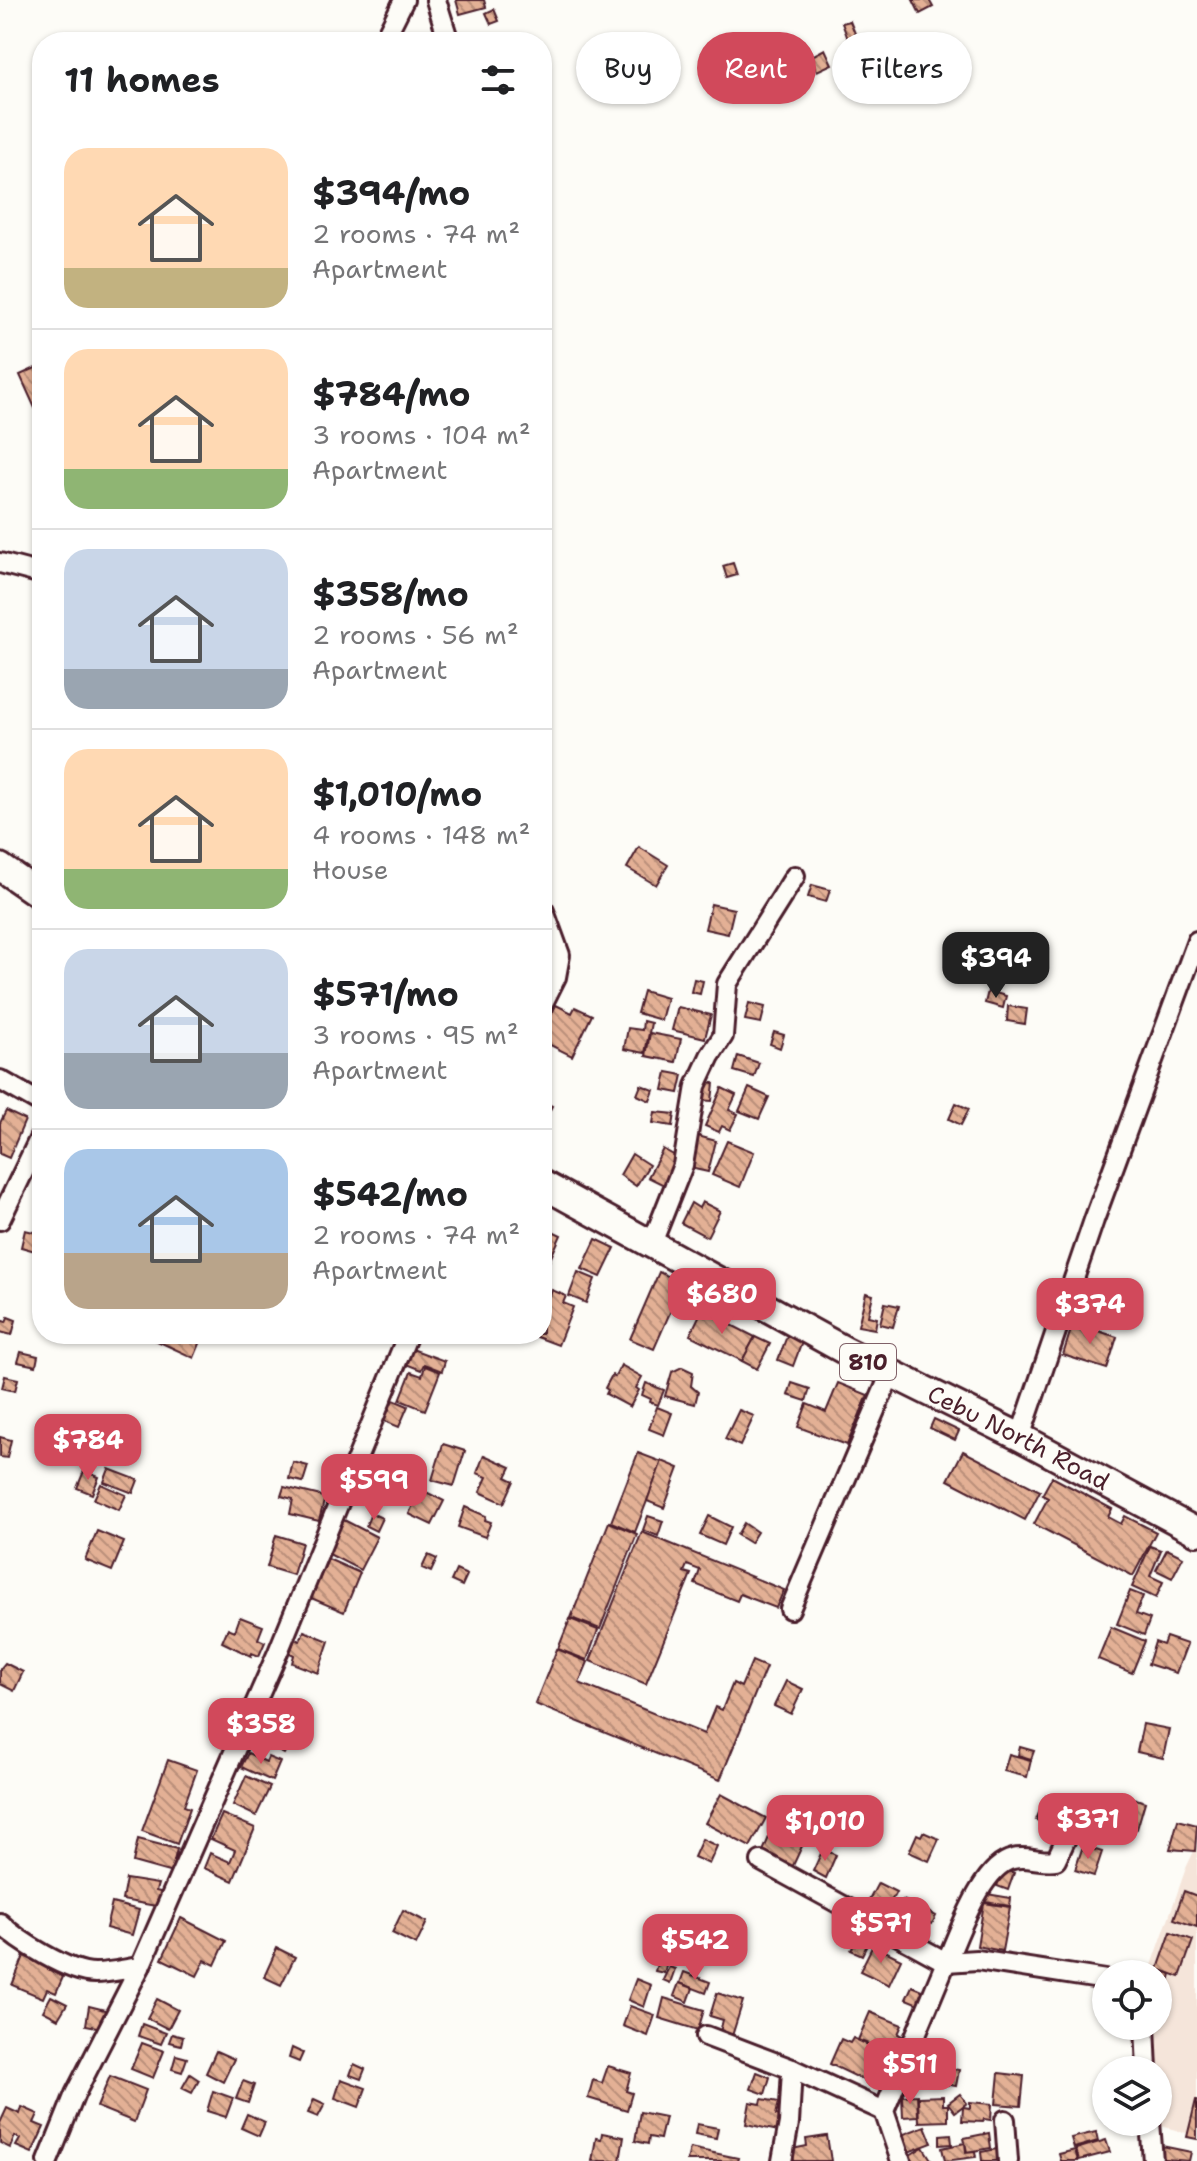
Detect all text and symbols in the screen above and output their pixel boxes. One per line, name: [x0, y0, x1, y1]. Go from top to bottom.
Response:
chip: Buy: [576, 32, 681, 104]
chip: Rent: [697, 32, 816, 104]
chip: Filters: [832, 32, 972, 104]
text: 11 homes: [64, 57, 220, 103]
icon: filters: [476, 58, 520, 102]
text: $394/mo: [312, 170, 470, 216]
icon: home: [128, 180, 224, 276]
text: 2 rooms · 74 m²: [312, 216, 520, 251]
text: Apartment: [312, 251, 448, 286]
text: $784/mo: [312, 371, 471, 417]
icon: home: [128, 381, 224, 477]
text: 3 rooms · 104 m²: [312, 417, 531, 452]
text: Apartment: [312, 452, 448, 487]
text: $358/mo: [312, 571, 469, 617]
icon: home: [128, 581, 224, 677]
text: 2 rooms · 56 m²: [312, 617, 519, 652]
text: Apartment: [312, 652, 448, 687]
text: $1,010/mo: [312, 771, 482, 817]
icon: home: [128, 781, 224, 877]
text: 4 rooms · 148 m²: [312, 817, 530, 852]
text: House: [312, 852, 388, 887]
pin: $394: [949, 932, 1043, 1000]
text: $394: [960, 940, 1032, 975]
text: $571/mo: [312, 971, 459, 1017]
icon: home: [128, 981, 224, 1077]
text: 3 rooms · 95 m²: [312, 1017, 519, 1052]
text: Apartment: [312, 1052, 448, 1087]
text: $542/mo: [312, 1171, 468, 1217]
icon: home: [128, 1181, 224, 1277]
text: 2 rooms · 74 m²: [312, 1217, 520, 1252]
text: Apartment: [312, 1252, 448, 1287]
pin: $680: [675, 1268, 769, 1336]
text: $680: [686, 1276, 758, 1311]
pin: $374: [1043, 1278, 1137, 1346]
text: $374: [1055, 1286, 1125, 1321]
road number: 810: [840, 1344, 896, 1380]
street label: Cebu North Road: [922, 1378, 1115, 1498]
pin: $784: [41, 1414, 135, 1482]
text: $784: [52, 1422, 124, 1457]
pin: $599: [327, 1454, 421, 1522]
text: $599: [339, 1462, 409, 1497]
pin: $358: [214, 1698, 308, 1766]
text: $358: [226, 1706, 296, 1741]
pin: $371: [1041, 1793, 1135, 1861]
pin: $1,010: [760, 1795, 890, 1863]
text: $371: [1056, 1801, 1120, 1836]
text: $1,010: [785, 1803, 865, 1838]
pin: $571: [834, 1897, 928, 1965]
text: $571: [850, 1905, 912, 1940]
pin: $542: [648, 1914, 742, 1982]
text: $542: [660, 1922, 730, 1957]
map controls: [1092, 1960, 1172, 2136]
button: locate: [1092, 1960, 1172, 2040]
pin: $511: [863, 2038, 957, 2106]
text: $511: [882, 2046, 938, 2081]
button: layers: [1092, 2056, 1172, 2136]

